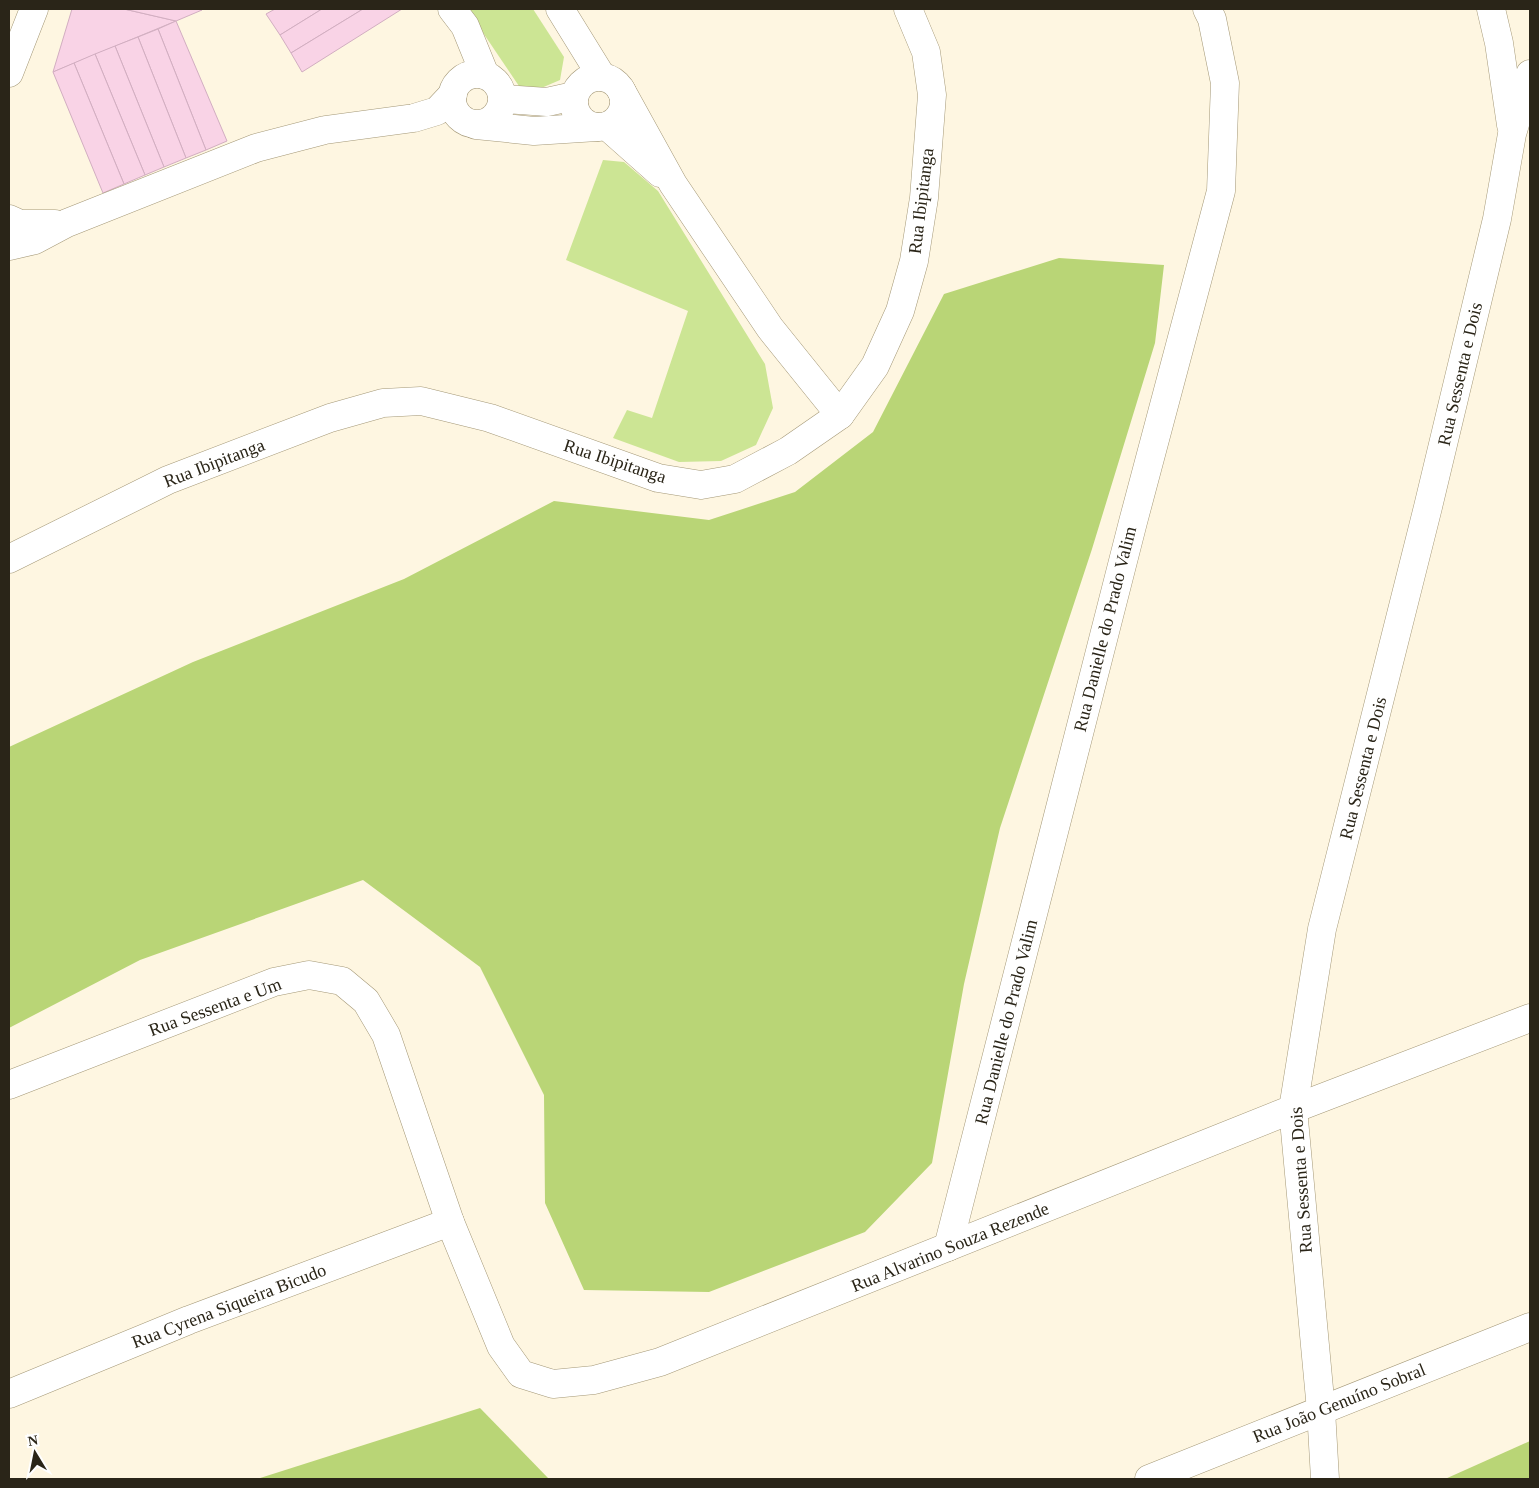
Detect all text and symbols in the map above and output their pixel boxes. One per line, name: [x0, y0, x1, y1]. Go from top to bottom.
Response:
street label: Rua Ibipitanga: [905, 147, 937, 255]
street label: Rua Sessenta e Dois: [1434, 300, 1486, 448]
street label: Rua Ibipitanga: [161, 435, 267, 491]
street label: Rua Ibipitanga: [561, 435, 669, 487]
street label: Rua Danielle do Prado Valim: [1070, 524, 1140, 734]
street label: Rua Sessenta e Dois: [1336, 695, 1390, 841]
street label: Rua Danielle do Prado Valim: [971, 917, 1041, 1127]
street label: Rua Sessenta e Um: [146, 974, 284, 1040]
street label: Rua Sessenta e Dois: [1286, 1106, 1316, 1254]
street label: Rua Alvarino Souza Rezende: [848, 1198, 1052, 1296]
street label: Rua Cyrena Siqueira Bicudo: [129, 1260, 329, 1352]
street label: Rua João Genuíno Sobral: [1250, 1359, 1428, 1447]
north arrow: [10, 1428, 60, 1478]
text: N: [27, 1432, 39, 1449]

